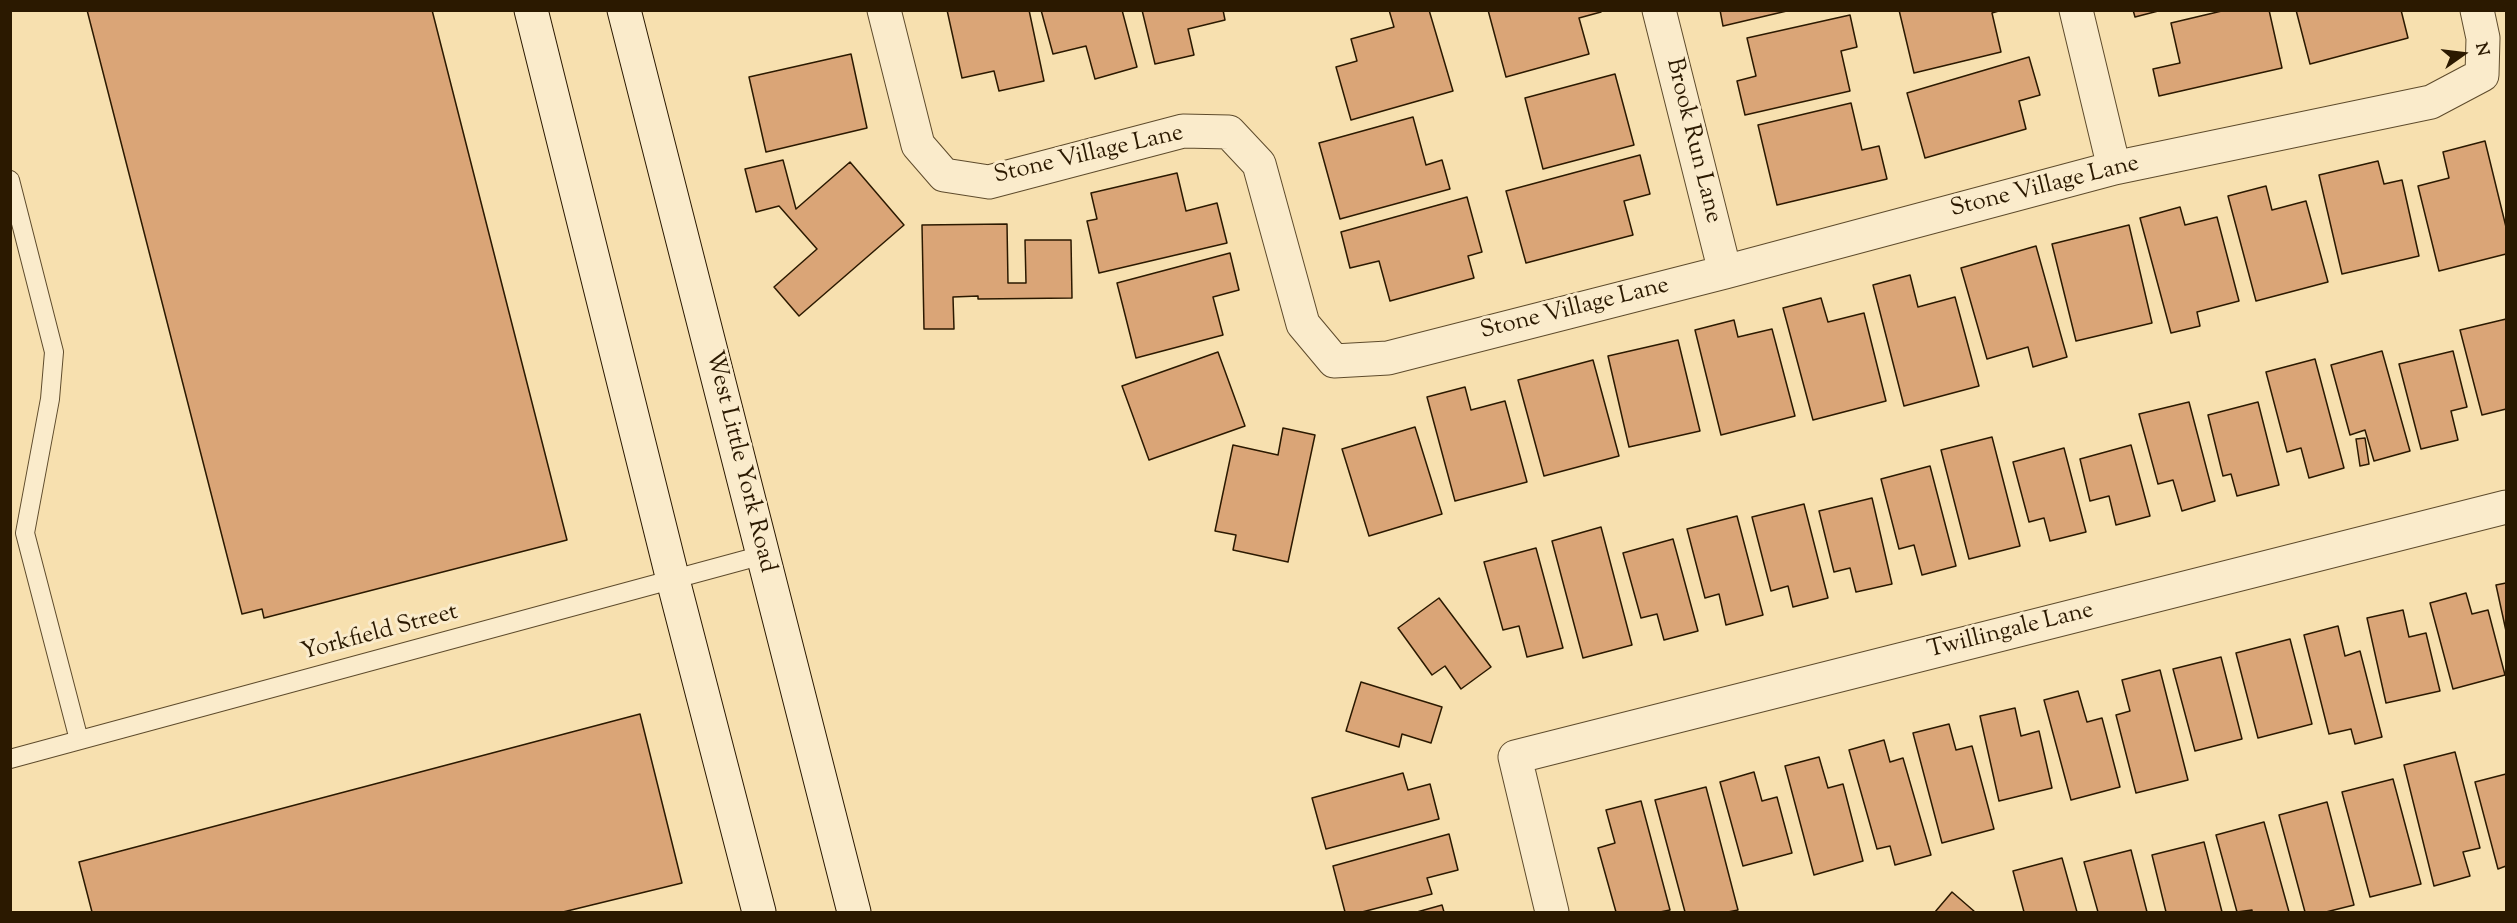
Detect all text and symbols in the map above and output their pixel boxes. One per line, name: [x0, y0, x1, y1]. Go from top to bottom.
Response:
north arrow: [2433, 24, 2493, 84]
text: N: [2468, 41, 2494, 59]
street label: Brook Run Lane: [1658, 56, 1726, 226]
street label: Stone Village Lane: [992, 120, 1186, 192]
street label: Stone Village Lane: [1948, 151, 2142, 225]
street label: Stone Village Lane: [1478, 273, 1672, 347]
street label: West Little York Road: [698, 348, 780, 576]
street label: Twillingale Lane: [1925, 597, 2097, 667]
street label: Yorkfield Street: [299, 599, 461, 669]

